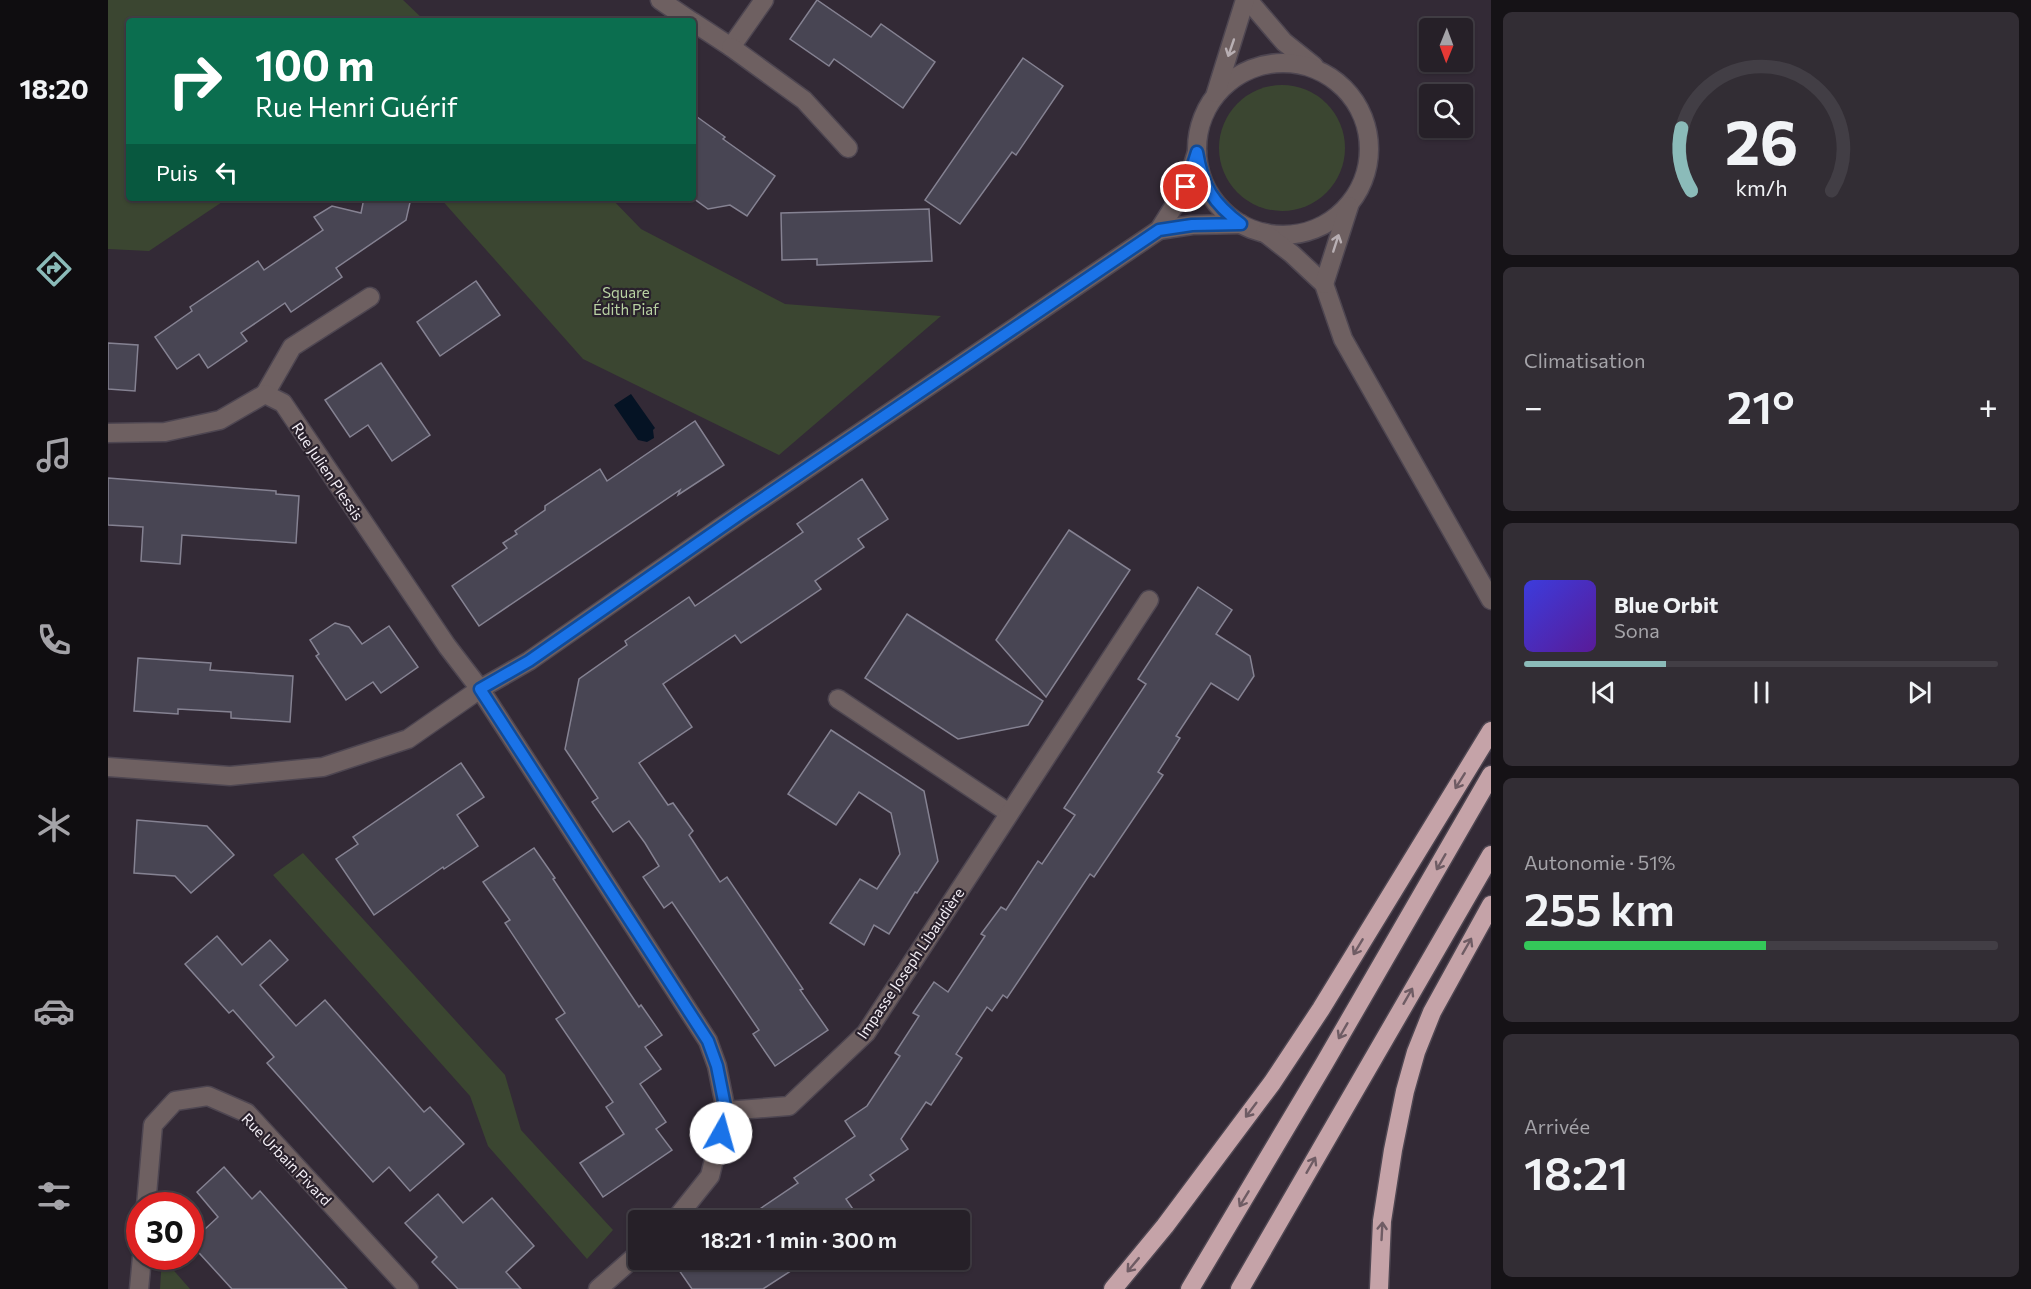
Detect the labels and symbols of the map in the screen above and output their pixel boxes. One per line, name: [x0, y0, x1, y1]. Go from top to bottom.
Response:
north arrow: [1419, 18, 1473, 72]
one-way arrow: [1224, 38, 1235, 57]
pin: [1160, 161, 1211, 212]
one-way arrow: [1332, 234, 1343, 253]
park label: Square Édith Piaf: [593, 283, 659, 318]
street label: Rue Julien Plessis: [289, 419, 368, 524]
one-way arrow: [1454, 772, 1466, 789]
one-way arrow: [1434, 853, 1446, 870]
street label: Impasse Joseph Libaudière: [853, 884, 967, 1042]
one-way arrow: [1352, 938, 1364, 955]
one-way arrow: [1461, 938, 1473, 955]
one-way arrow: [1402, 988, 1414, 1005]
one-way arrow: [1337, 1022, 1349, 1039]
position arrow: [689, 1101, 753, 1165]
one-way arrow: [1245, 1101, 1258, 1117]
street label: Rue Urbain Pivard: [238, 1109, 336, 1209]
one-way arrow: [1305, 1157, 1317, 1174]
one-way arrow: [1237, 1190, 1249, 1207]
speed limit sign: 30: [126, 1192, 204, 1270]
one-way arrow: [1377, 1221, 1388, 1241]
one-way arrow: [1127, 1257, 1140, 1273]

